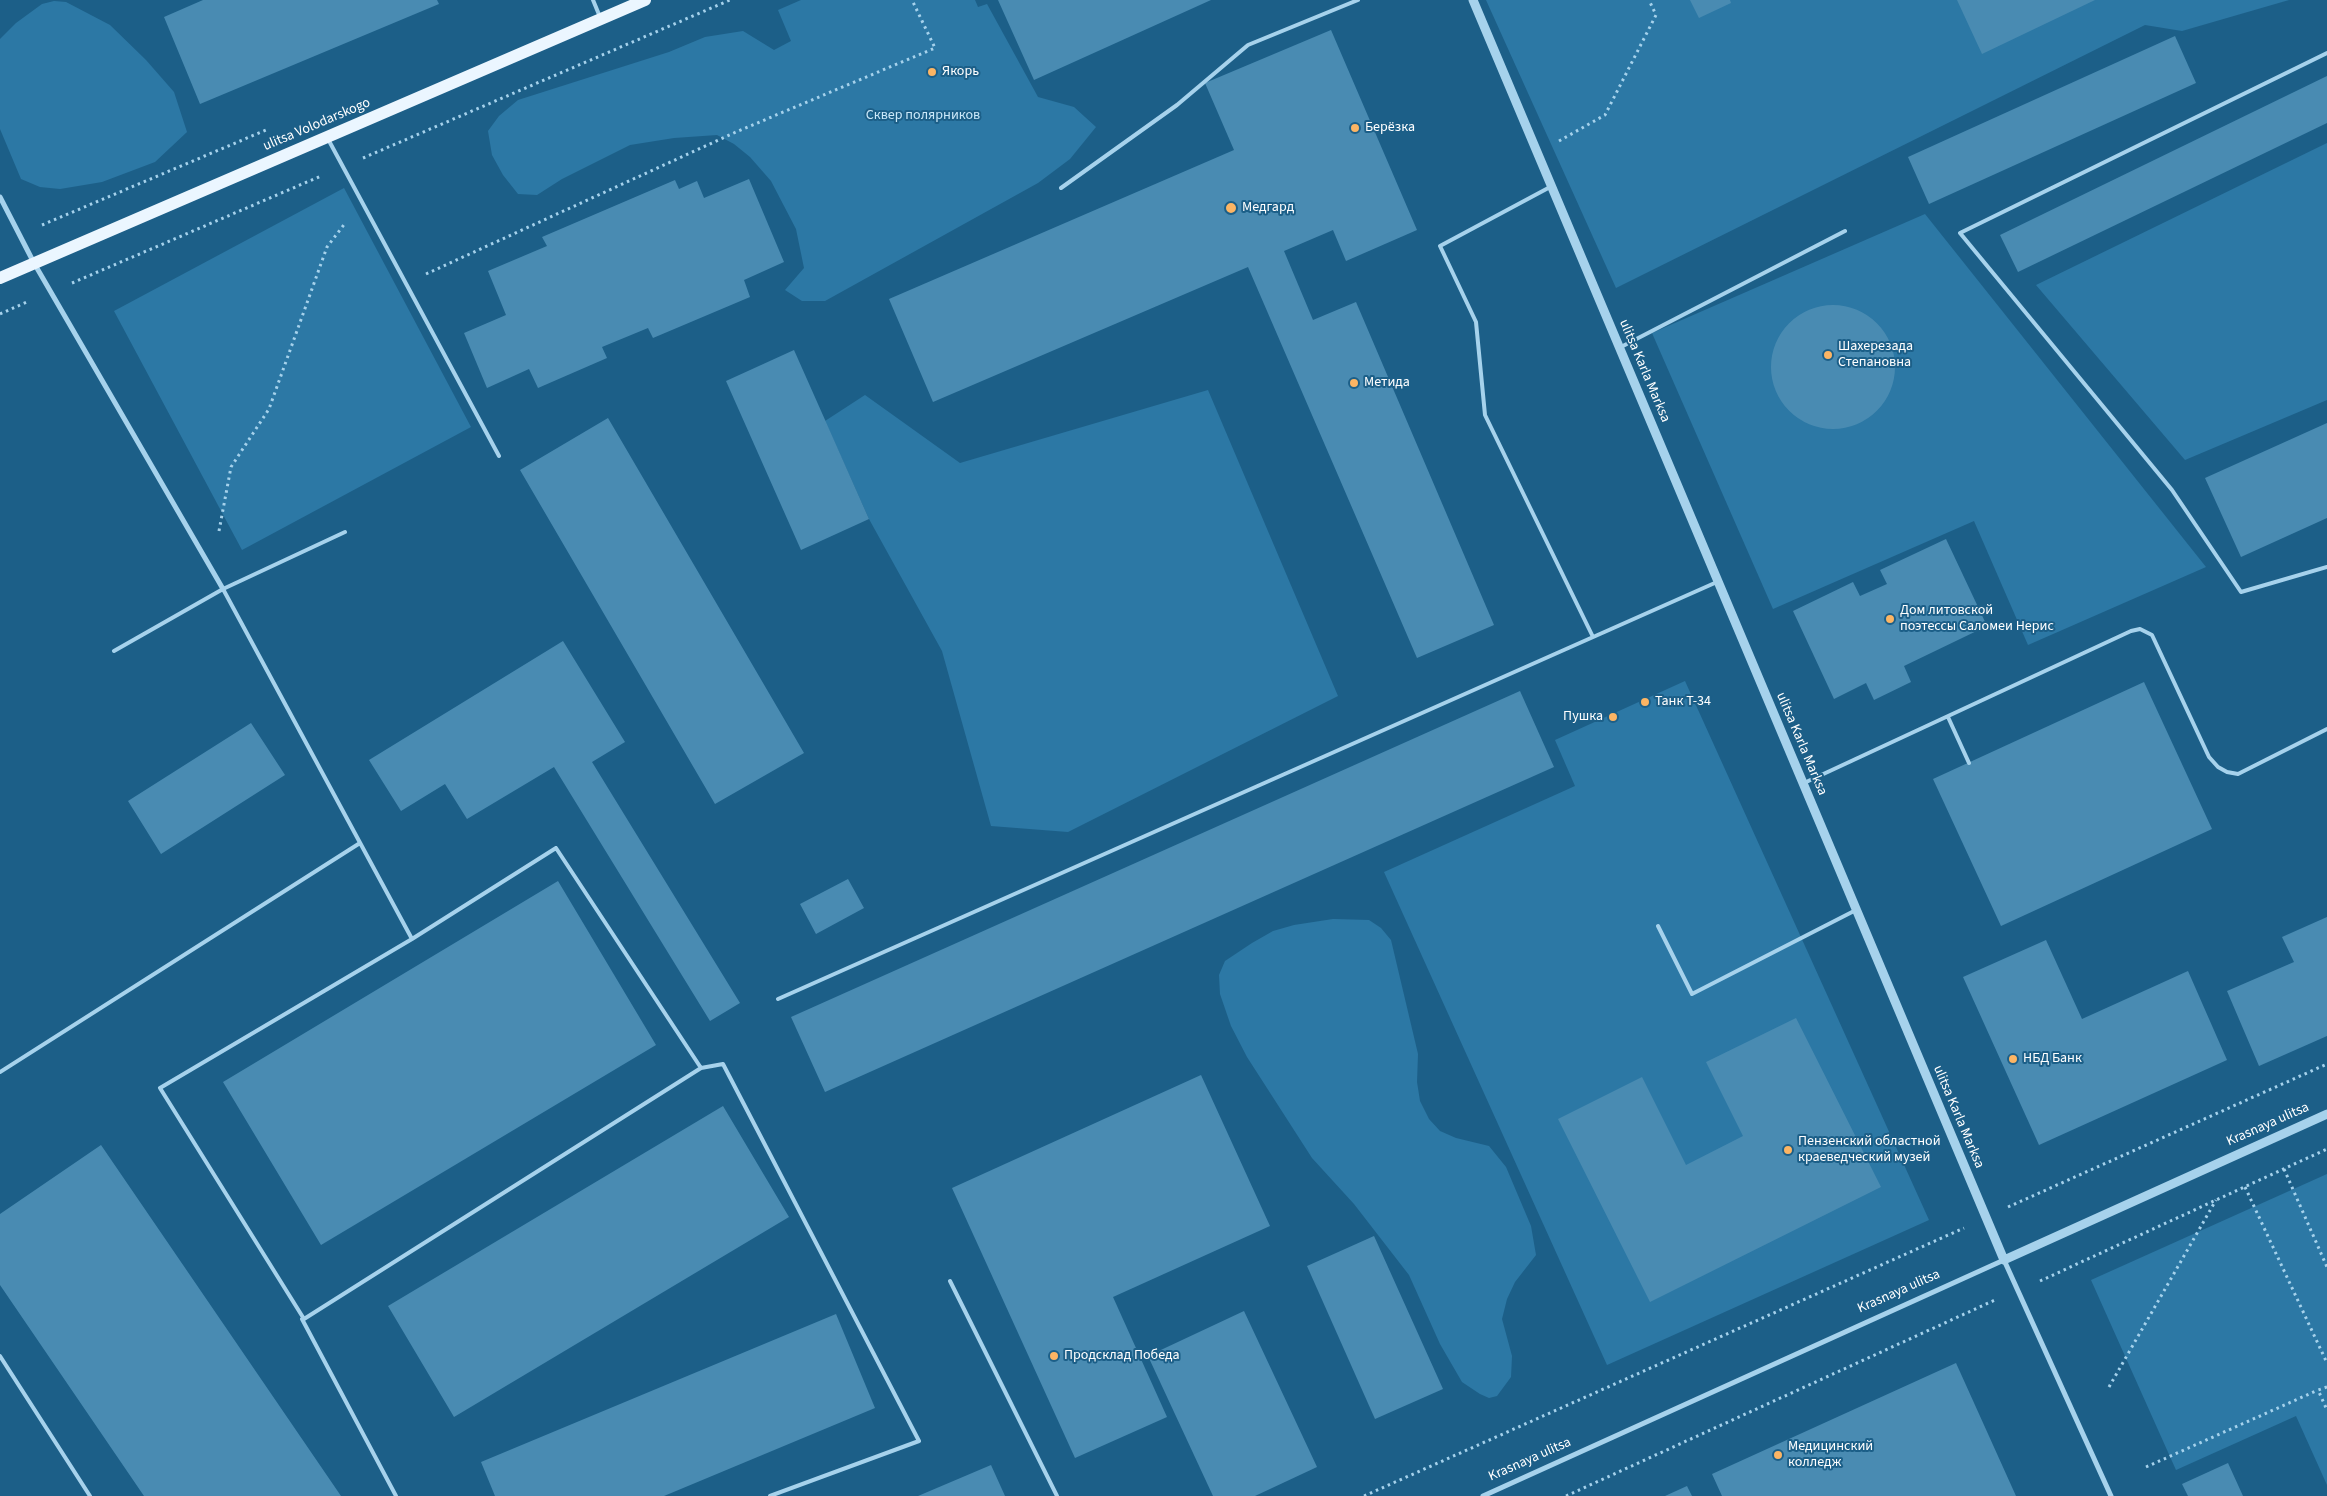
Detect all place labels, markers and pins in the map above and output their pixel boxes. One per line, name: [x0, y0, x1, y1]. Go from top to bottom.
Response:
place label: Якорь: [942, 64, 979, 80]
marker: Якорь: [926, 66, 938, 78]
place label: Берёзка: [1365, 120, 1415, 136]
marker: Берёзка: [1349, 122, 1361, 134]
place label: Медгард: [1242, 200, 1294, 216]
marker: Медгард: [1224, 201, 1238, 215]
place label: Шахерезада Степановна: [1838, 339, 1913, 372]
marker: Шахерезада Степановна: [1822, 349, 1834, 361]
place label: Метида: [1364, 375, 1410, 391]
marker: Метида: [1348, 377, 1360, 389]
place label: Дом литовской поэтессы Саломеи Нерис: [1900, 603, 2054, 636]
marker: Дом литовской поэтессы Саломеи Нерис: [1884, 613, 1896, 625]
place label: Танк Т-34: [1655, 694, 1711, 710]
marker: Танк Т-34: [1639, 696, 1651, 708]
place label: Пушка: [1563, 709, 1603, 725]
marker: Пушка: [1607, 711, 1619, 723]
place label: НБД Банк: [2023, 1051, 2082, 1067]
marker: НБД Банк: [2007, 1053, 2019, 1065]
place label: Пензенский областной краеведческий музей: [1798, 1134, 1941, 1166]
marker: Пензенский областной краеведческий музей: [1782, 1144, 1794, 1156]
place label: Продсклад Победа: [1064, 1348, 1180, 1364]
marker: Продсклад Победа: [1048, 1350, 1060, 1362]
place label: Медицинский колледж: [1788, 1439, 1873, 1471]
marker: Медицинский колледж: [1772, 1449, 1784, 1461]

